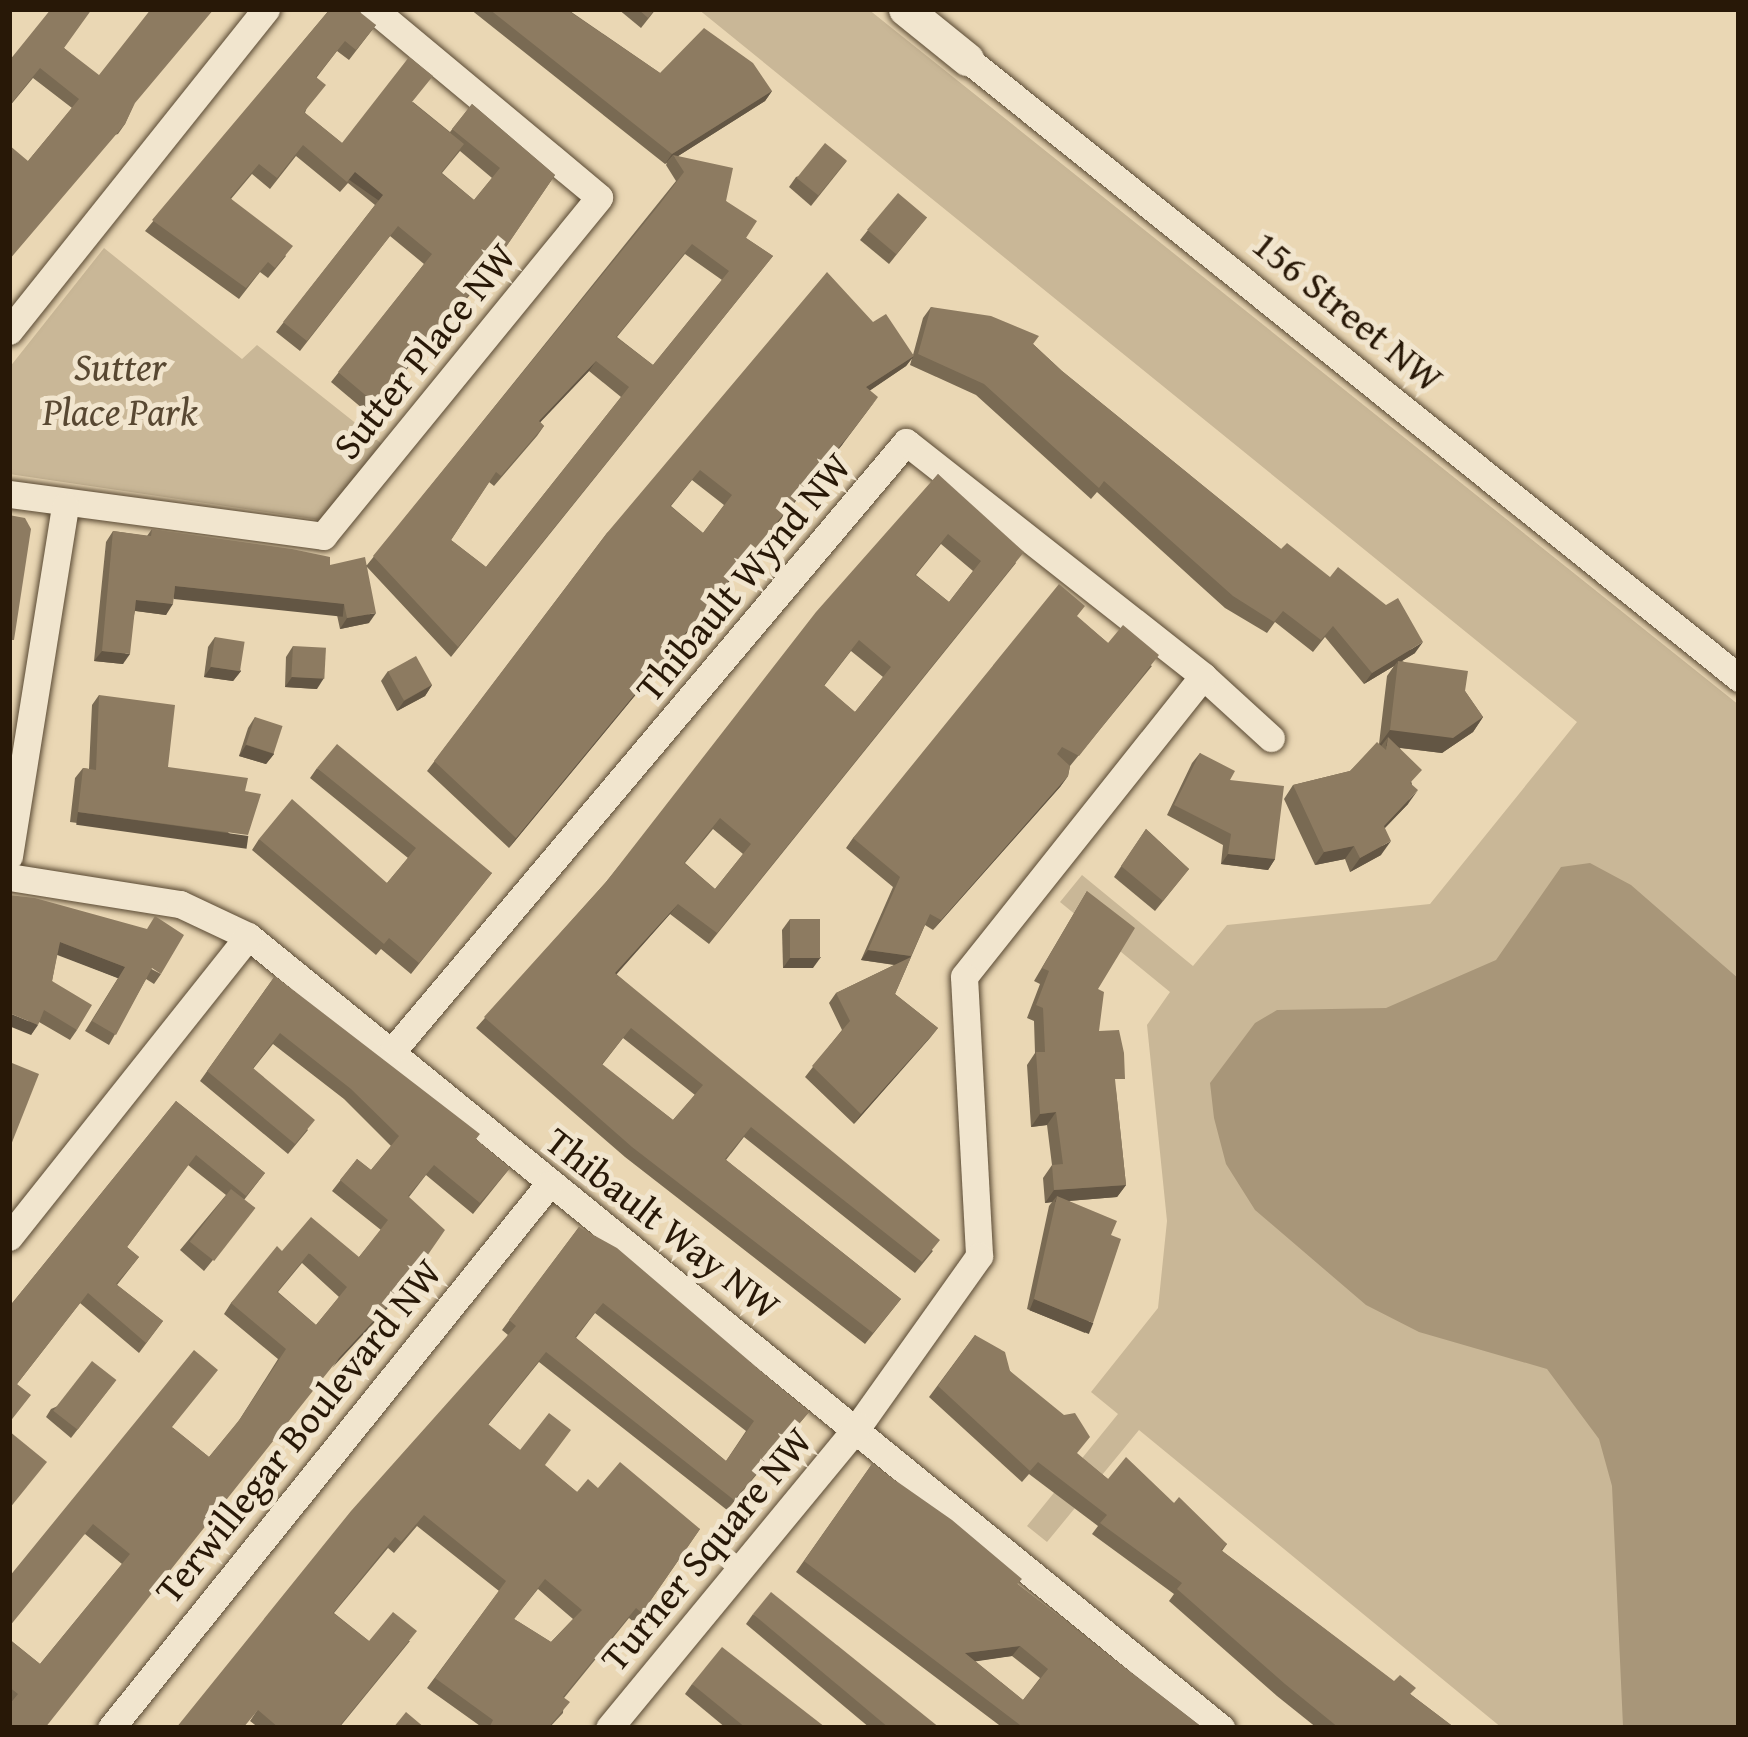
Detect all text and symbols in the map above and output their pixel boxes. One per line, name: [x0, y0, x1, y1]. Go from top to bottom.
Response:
street label: 156 Street NW: [1244, 220, 1452, 402]
street label: Sutter Place NW: [323, 234, 525, 468]
park label: Sutter Place Park: [43, 344, 197, 435]
street label: Thibault Wynd NW: [625, 443, 861, 711]
street label: Thibault Way NW: [537, 1117, 789, 1329]
street label: Terwillegar Boulevard NW: [145, 1249, 451, 1613]
street label: Turner Square NW: [590, 1418, 822, 1680]

